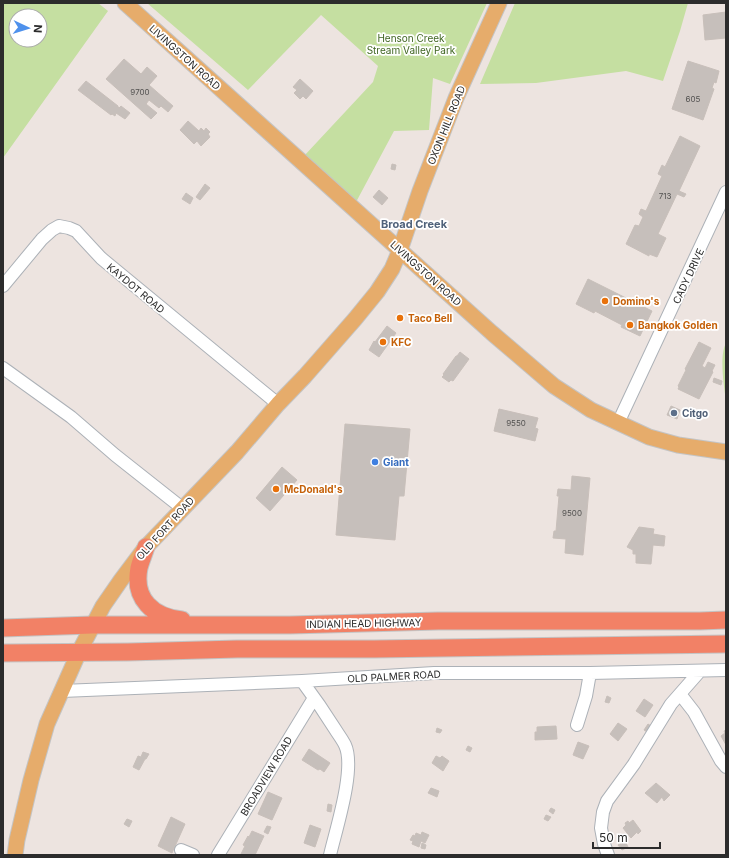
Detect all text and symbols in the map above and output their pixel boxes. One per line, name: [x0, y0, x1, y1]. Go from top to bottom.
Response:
north arrow: [8, 8, 48, 48]
street label: LIVINGSTON ROAD: [147, 22, 223, 92]
text: N: [31, 24, 45, 33]
park label: Henson Creek Stream Valley Park: [367, 32, 456, 56]
street label: OXON HILL ROAD: [425, 84, 467, 166]
house number: 9700: [130, 87, 150, 97]
house number: 605: [686, 94, 701, 104]
house number: 713: [659, 191, 671, 201]
district label: Broad Creek: [381, 217, 448, 231]
street label: LIVINGSTON ROAD: [388, 238, 464, 308]
street label: CADY DRIVE: [670, 246, 706, 306]
street label: KAYDOT ROAD: [105, 260, 167, 316]
place label: Domino's: [613, 295, 660, 307]
marker: Domino's: [600, 296, 610, 306]
place label: Taco Bell: [408, 312, 452, 324]
marker: Taco Bell: [395, 313, 405, 323]
place label: Bangkok Golden: [638, 319, 718, 332]
marker: Bangkok Golden: [625, 320, 635, 330]
place label: KFC: [391, 336, 411, 348]
marker: KFC: [378, 337, 388, 347]
place label: Citgo: [682, 407, 708, 420]
marker: Citgo: [669, 408, 679, 418]
house number: 9550: [506, 418, 526, 428]
place label: Giant: [383, 456, 409, 468]
marker: Giant: [370, 457, 380, 467]
place label: McDonald's: [284, 483, 343, 495]
marker: McDonald's: [271, 484, 281, 494]
street label: OLD FORT ROAD: [134, 494, 196, 562]
house number: 9500: [562, 508, 582, 518]
street label: INDIAN HEAD HIGHWAY: [306, 616, 422, 630]
street label: OLD PALMER ROAD: [347, 668, 441, 684]
street label: BROADVIEW ROAD: [238, 734, 294, 818]
scale bar: [593, 824, 660, 850]
text: 50 m: [599, 830, 628, 845]

